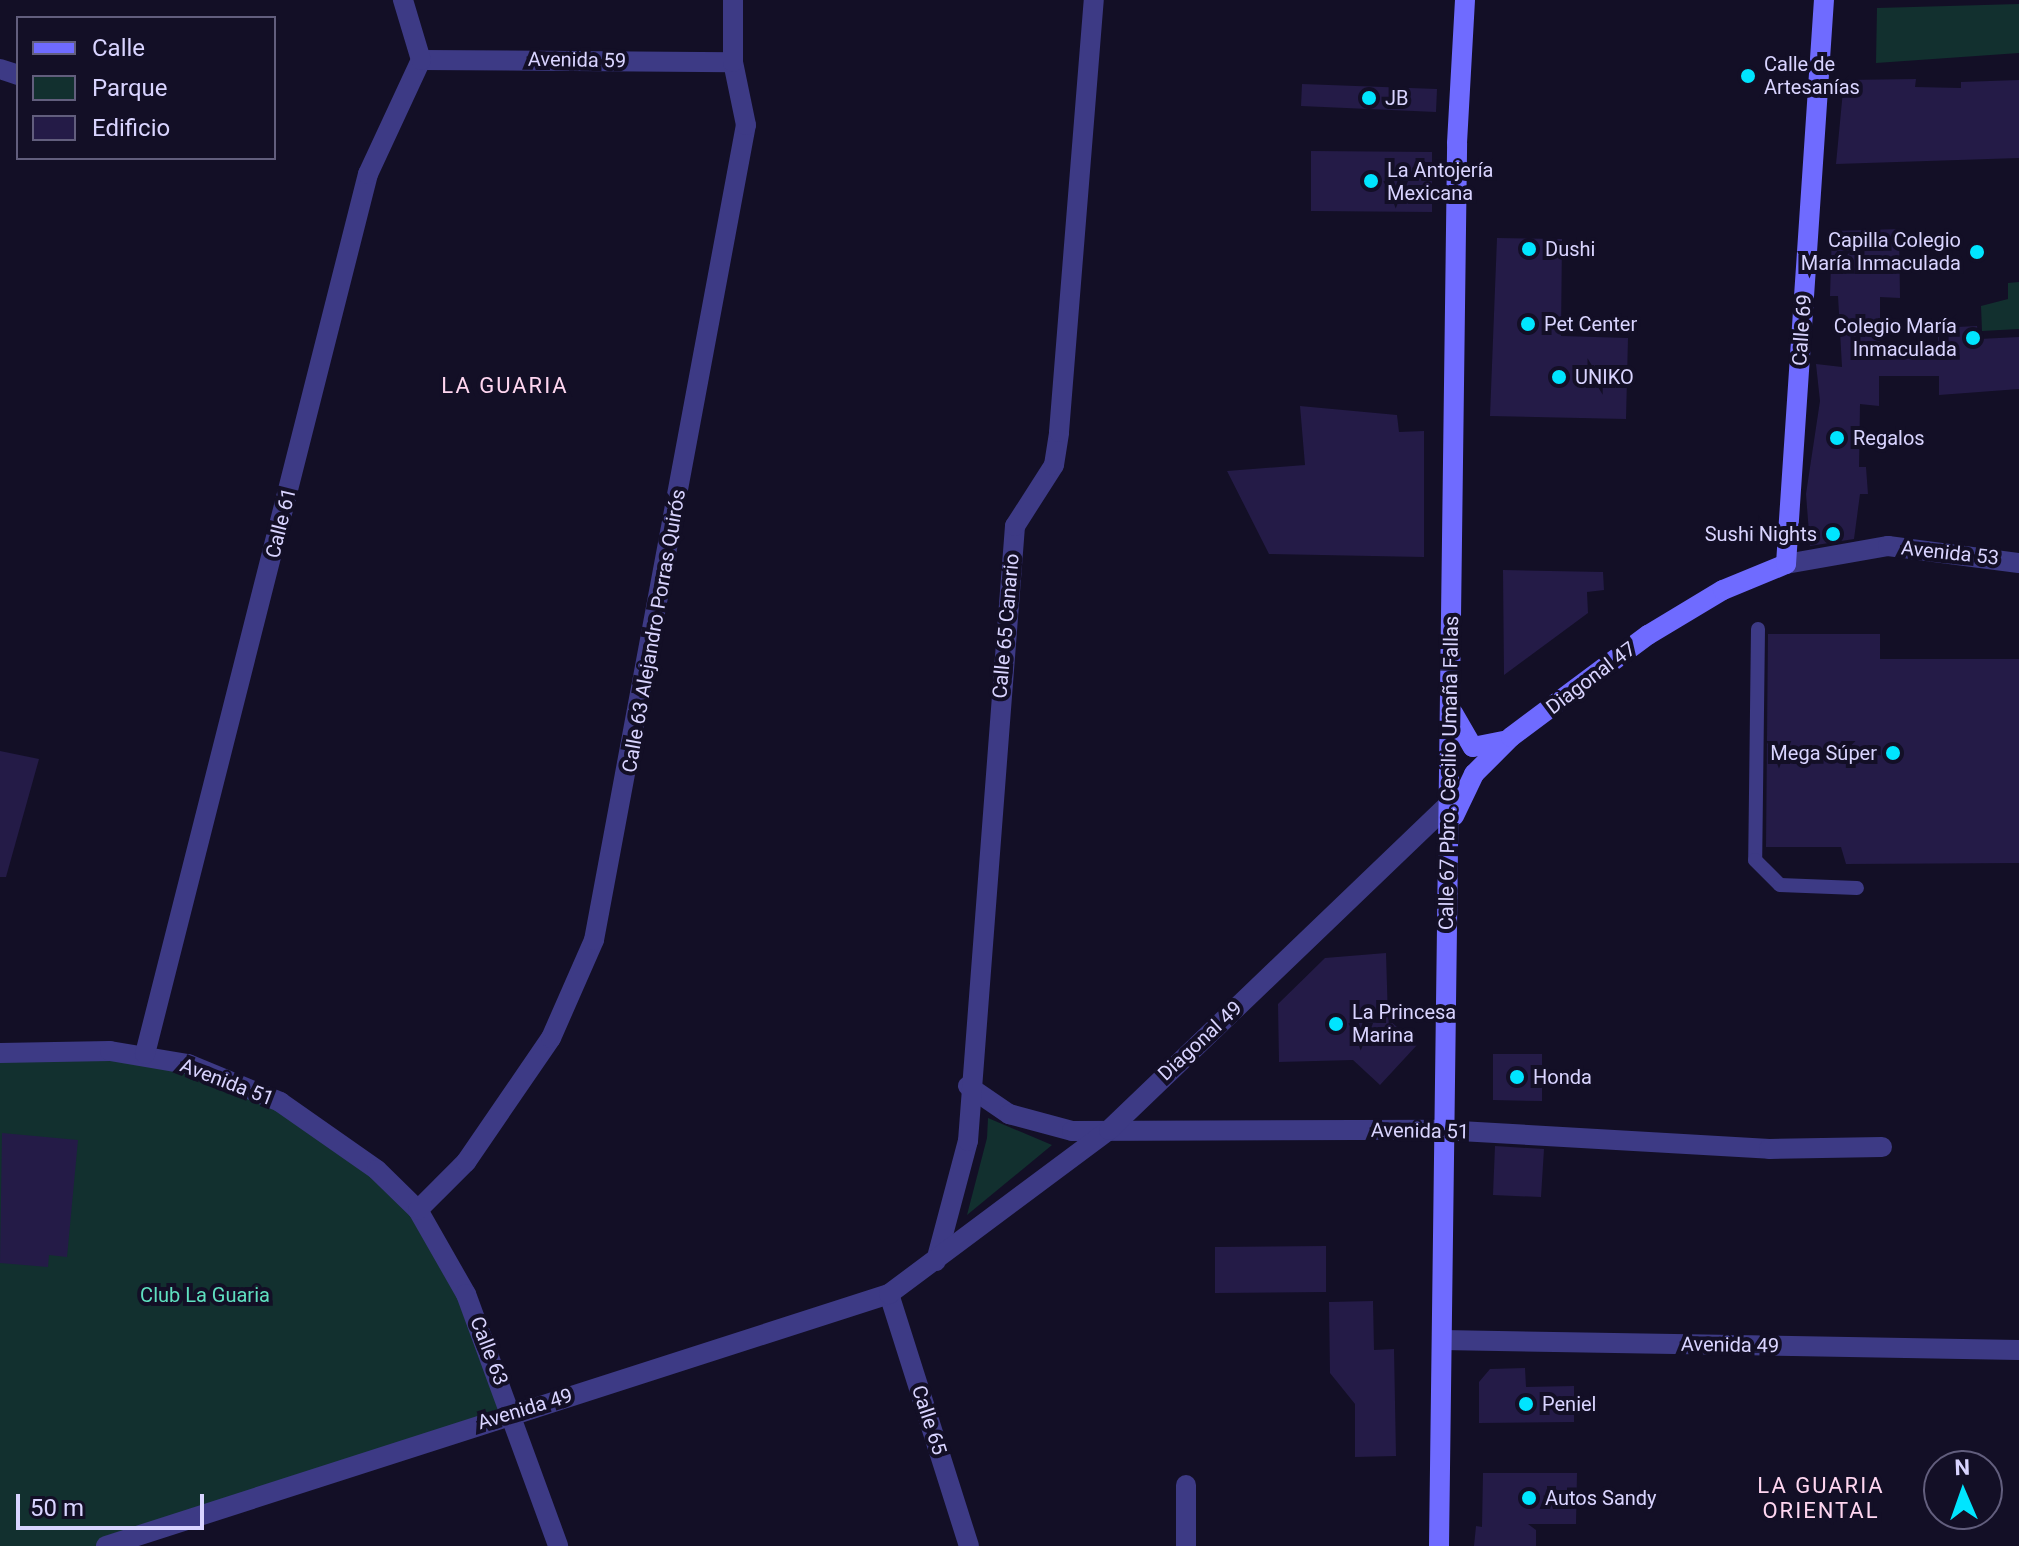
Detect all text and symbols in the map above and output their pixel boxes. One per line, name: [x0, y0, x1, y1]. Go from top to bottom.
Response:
legend: [16, 16, 276, 160]
text: Calle: [92, 34, 145, 62]
street label: Avenida 59: [528, 47, 626, 73]
place label: Calle de Artesanías: [1764, 52, 1860, 99]
marker: Calle de Artesanías: [1739, 67, 1757, 85]
text: Parque: [92, 74, 168, 102]
place label: JB: [1385, 86, 1408, 110]
marker: JB: [1360, 89, 1378, 107]
text: Edificio: [92, 114, 170, 142]
place label: La Antojería Mexicana: [1387, 158, 1493, 205]
marker: La Antojería Mexicana: [1362, 172, 1380, 190]
place label: Capilla Colegio María Inmaculada: [1801, 228, 1961, 275]
place label: Dushi: [1545, 237, 1595, 261]
marker: Dushi: [1520, 240, 1538, 258]
marker: Capilla Colegio María Inmaculada: [1968, 243, 1986, 261]
street label: Calle 69: [1788, 293, 1816, 367]
place label: Pet Center: [1544, 312, 1637, 336]
place label: Colegio María Inmaculada: [1834, 314, 1957, 361]
marker: Pet Center: [1519, 315, 1537, 333]
marker: Colegio María Inmaculada: [1964, 329, 1982, 347]
place label: UNIKO: [1575, 365, 1634, 389]
marker: UNIKO: [1550, 368, 1568, 386]
district label: LA GUARIA: [441, 373, 569, 399]
place label: Regalos: [1853, 426, 1925, 450]
marker: Regalos: [1828, 429, 1846, 447]
street label: Calle 61: [261, 485, 301, 561]
street label: Calle 63 Alejandro Porras Quirós: [617, 487, 691, 775]
place label: Sushi Nights: [1705, 522, 1817, 546]
marker: Sushi Nights: [1824, 525, 1842, 543]
street label: Avenida 53: [1900, 536, 2000, 570]
street label: Calle 65 Canario: [988, 552, 1024, 700]
street label: Calle 67 Pbro. Cecilio Umaña Fallas: [1434, 616, 1464, 930]
street label: Diagonal 47: [1542, 637, 1640, 719]
place label: Mega Súper: [1770, 741, 1877, 765]
marker: Mega Súper: [1884, 744, 1902, 762]
street label: Diagonal 49: [1153, 996, 1247, 1086]
place label: La Princesa Marina: [1352, 1000, 1456, 1047]
marker: La Princesa Marina: [1327, 1015, 1345, 1033]
street label: Avenida 51: [177, 1053, 277, 1111]
place label: Honda: [1533, 1065, 1592, 1089]
marker: Honda: [1508, 1068, 1526, 1086]
street label: Avenida 51: [1371, 1118, 1469, 1144]
park label: Club La Guaria: [140, 1283, 270, 1307]
street label: Calle 63: [465, 1313, 513, 1389]
street label: Avenida 49: [1681, 1332, 1779, 1358]
street label: Calle 65: [907, 1382, 951, 1458]
street label: Avenida 49: [475, 1383, 575, 1435]
place label: Peniel: [1542, 1392, 1596, 1416]
marker: Peniel: [1517, 1395, 1535, 1413]
north arrow: [1923, 1450, 2003, 1530]
text: N: [1954, 1455, 1970, 1480]
district label: LA GUARIA ORIENTAL: [1757, 1472, 1885, 1524]
scale bar: [20, 1478, 208, 1528]
place label: Autos Sandy: [1545, 1486, 1657, 1510]
marker: Autos Sandy: [1520, 1489, 1538, 1507]
text: 50 m: [30, 1494, 84, 1522]

